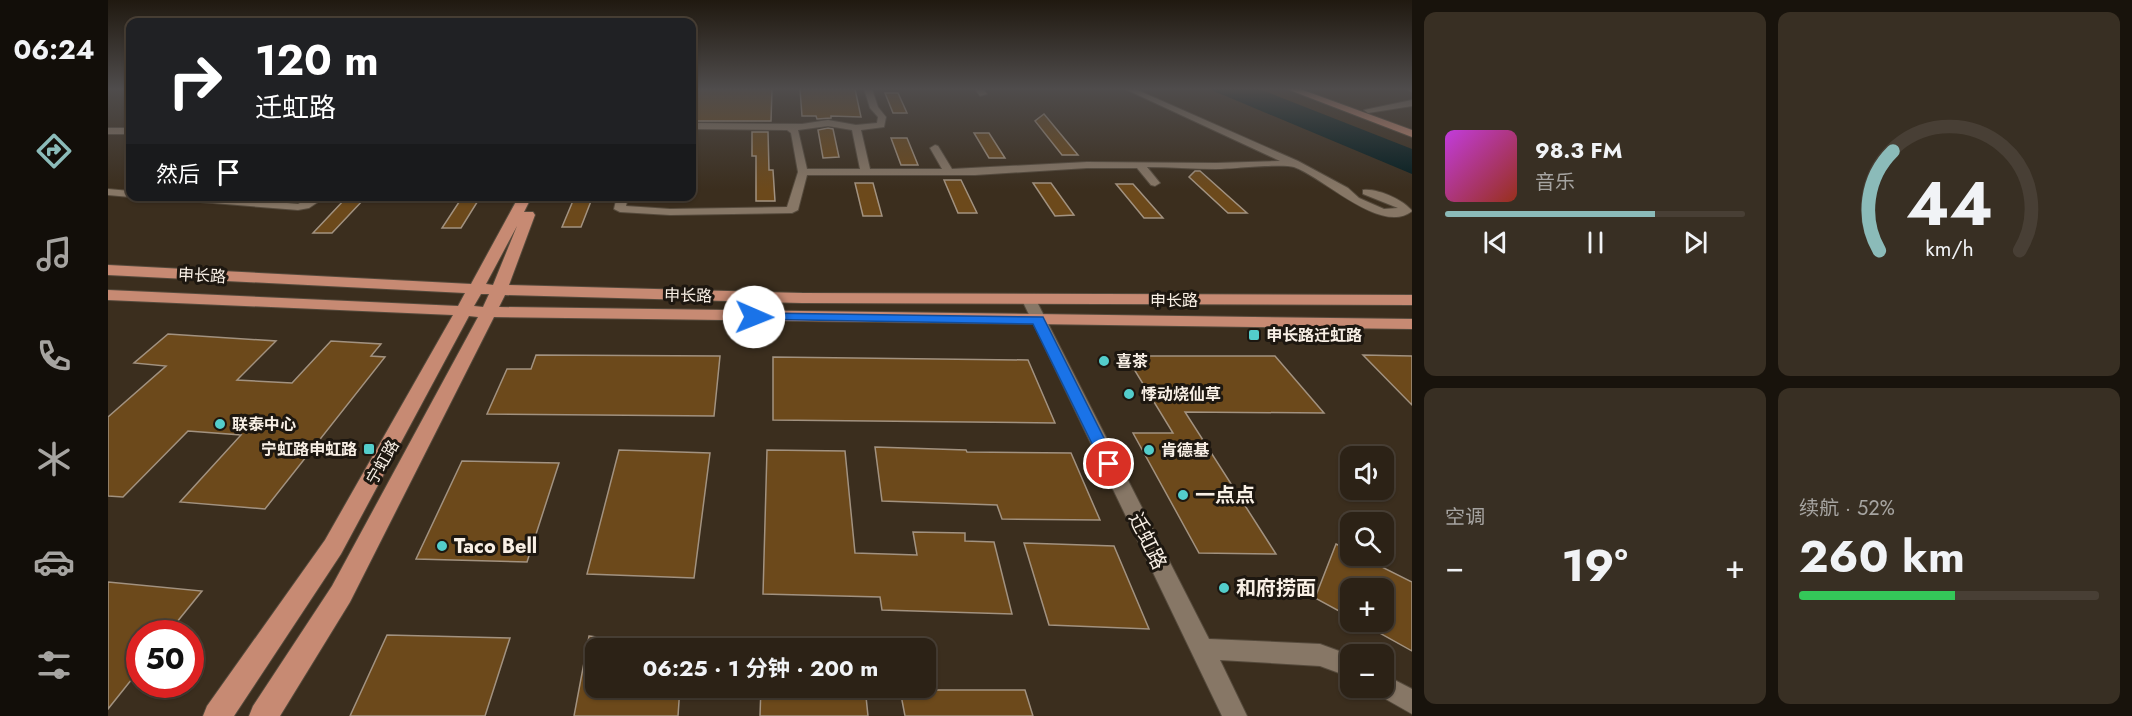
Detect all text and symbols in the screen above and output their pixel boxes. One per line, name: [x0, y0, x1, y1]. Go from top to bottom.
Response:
text: 06:24: [13, 30, 95, 69]
text: 120 m: [255, 30, 379, 91]
icon: right: [156, 42, 234, 120]
text: 迁虹路: [255, 88, 336, 127]
icon: directions: [33, 130, 75, 172]
text: 98.3 FM: [1535, 134, 1622, 166]
icon: arrive: [212, 156, 245, 189]
text: 然后: [156, 158, 200, 190]
text: 44: [1905, 158, 1993, 248]
text: 音乐: [1535, 168, 1575, 197]
icon: previous: [1479, 226, 1512, 259]
icon: pause: [1579, 226, 1612, 259]
icon: next: [1679, 226, 1712, 259]
icon: music: [33, 233, 75, 275]
text: km/h: [1925, 234, 1973, 265]
street label: 申长路: [177, 263, 227, 288]
street label: 申长路: [664, 284, 712, 307]
position arrow: [722, 285, 786, 349]
street label: 申长路: [1150, 289, 1198, 312]
place label: 申长路迁虹路: [1266, 324, 1362, 347]
marker: 申长路迁虹路: [1247, 328, 1261, 342]
icon: phone: [33, 335, 75, 377]
place label: 喜茶: [1116, 350, 1148, 373]
marker: 喜茶: [1097, 354, 1111, 368]
place label: 悸动烧仙草: [1141, 383, 1221, 406]
marker: 悸动烧仙草: [1122, 387, 1136, 401]
place label: 联泰中心: [232, 413, 296, 436]
marker: 联泰中心: [213, 417, 227, 431]
street label: 宁虹路: [360, 436, 404, 489]
icon: climate: [33, 438, 75, 480]
place label: 宁虹路申虹路: [261, 438, 357, 461]
pin: [1083, 438, 1134, 489]
place label: 肯德基: [1161, 439, 1210, 462]
marker: 宁虹路申虹路: [362, 442, 376, 456]
marker: 肯德基: [1142, 443, 1156, 457]
map controls: [1340, 446, 1394, 698]
button: sound: [1340, 446, 1394, 500]
icon: arrive: [1092, 447, 1125, 480]
place label: 一点点: [1195, 481, 1255, 510]
marker: 一点点: [1176, 488, 1190, 502]
text: 续航 · 52%: [1799, 494, 1895, 523]
text: 空调: [1445, 503, 1485, 532]
street label: 迁虹路: [1121, 508, 1174, 575]
button: search: [1340, 512, 1394, 566]
text: 260 km: [1799, 524, 1965, 589]
place label: Taco Bell: [454, 532, 537, 561]
text: 19°: [1561, 533, 1628, 598]
marker: Taco Bell: [435, 539, 449, 553]
icon: car: [33, 541, 75, 583]
text: −: [1445, 543, 1464, 590]
text: +: [1725, 543, 1745, 590]
place label: 和府捞面: [1236, 574, 1316, 603]
button: +: [1340, 578, 1394, 632]
marker: 和府捞面: [1217, 581, 1231, 595]
speed limit sign: 50: [126, 620, 204, 698]
icon: filters: [33, 644, 75, 686]
button: −: [1340, 644, 1394, 698]
text: 06:25 · 1 分钟 · 200 m: [643, 652, 878, 684]

